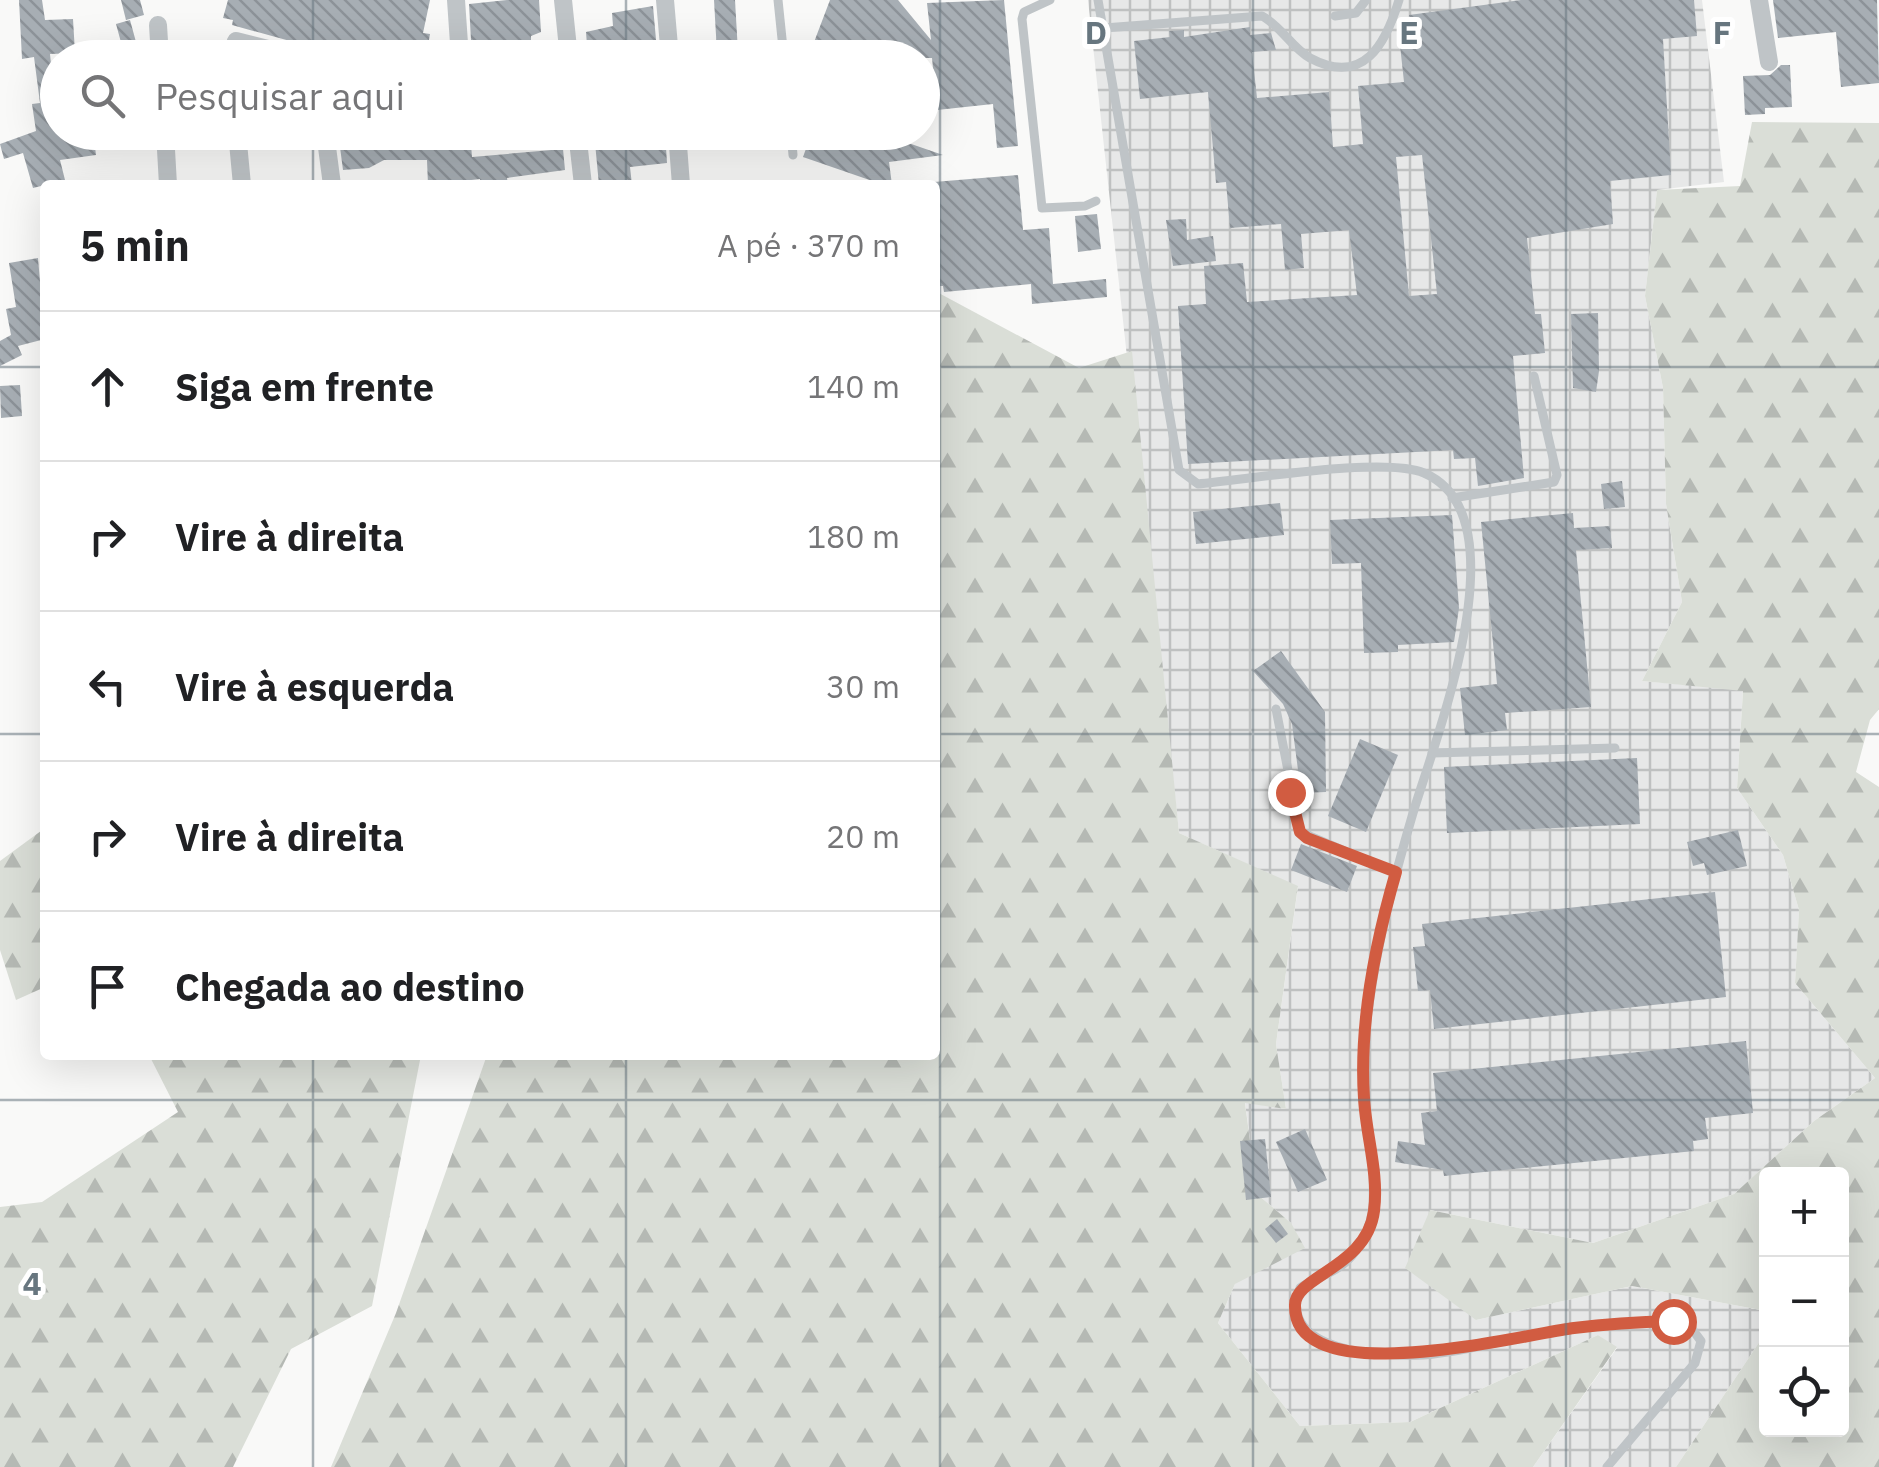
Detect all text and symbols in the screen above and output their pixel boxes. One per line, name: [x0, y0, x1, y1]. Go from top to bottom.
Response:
text: D: [1085, 11, 1107, 53]
text: E: [1399, 11, 1419, 53]
text: F: [1713, 11, 1731, 53]
search box: [40, 40, 940, 150]
icon: search: [75, 68, 130, 123]
text: Pesquisar aqui: [155, 71, 405, 120]
text: 5 min: [80, 218, 190, 273]
text: A pé · 370 m: [717, 224, 900, 266]
icon: ahead: [80, 359, 135, 414]
text: Siga em frente: [175, 362, 434, 411]
text: 140 m: [807, 365, 900, 407]
icon: right: [80, 509, 135, 564]
text: Vire à direita: [175, 512, 404, 561]
text: 180 m: [807, 515, 900, 557]
icon: left: [80, 659, 135, 714]
text: Vire à esquerda: [175, 662, 454, 711]
text: 30 m: [826, 665, 900, 707]
route end: [1268, 770, 1314, 816]
icon: right: [80, 809, 135, 864]
text: Vire à direita: [175, 812, 404, 861]
text: 20 m: [826, 815, 900, 857]
icon: arrive: [80, 959, 135, 1014]
text: Chegada ao destino: [175, 962, 525, 1011]
map controls: [1759, 1167, 1849, 1437]
button: +: [1759, 1167, 1849, 1257]
button: −: [1759, 1257, 1849, 1347]
text: 4: [22, 1262, 42, 1304]
route start: [1651, 1299, 1697, 1345]
button: locate: [1759, 1347, 1849, 1437]

